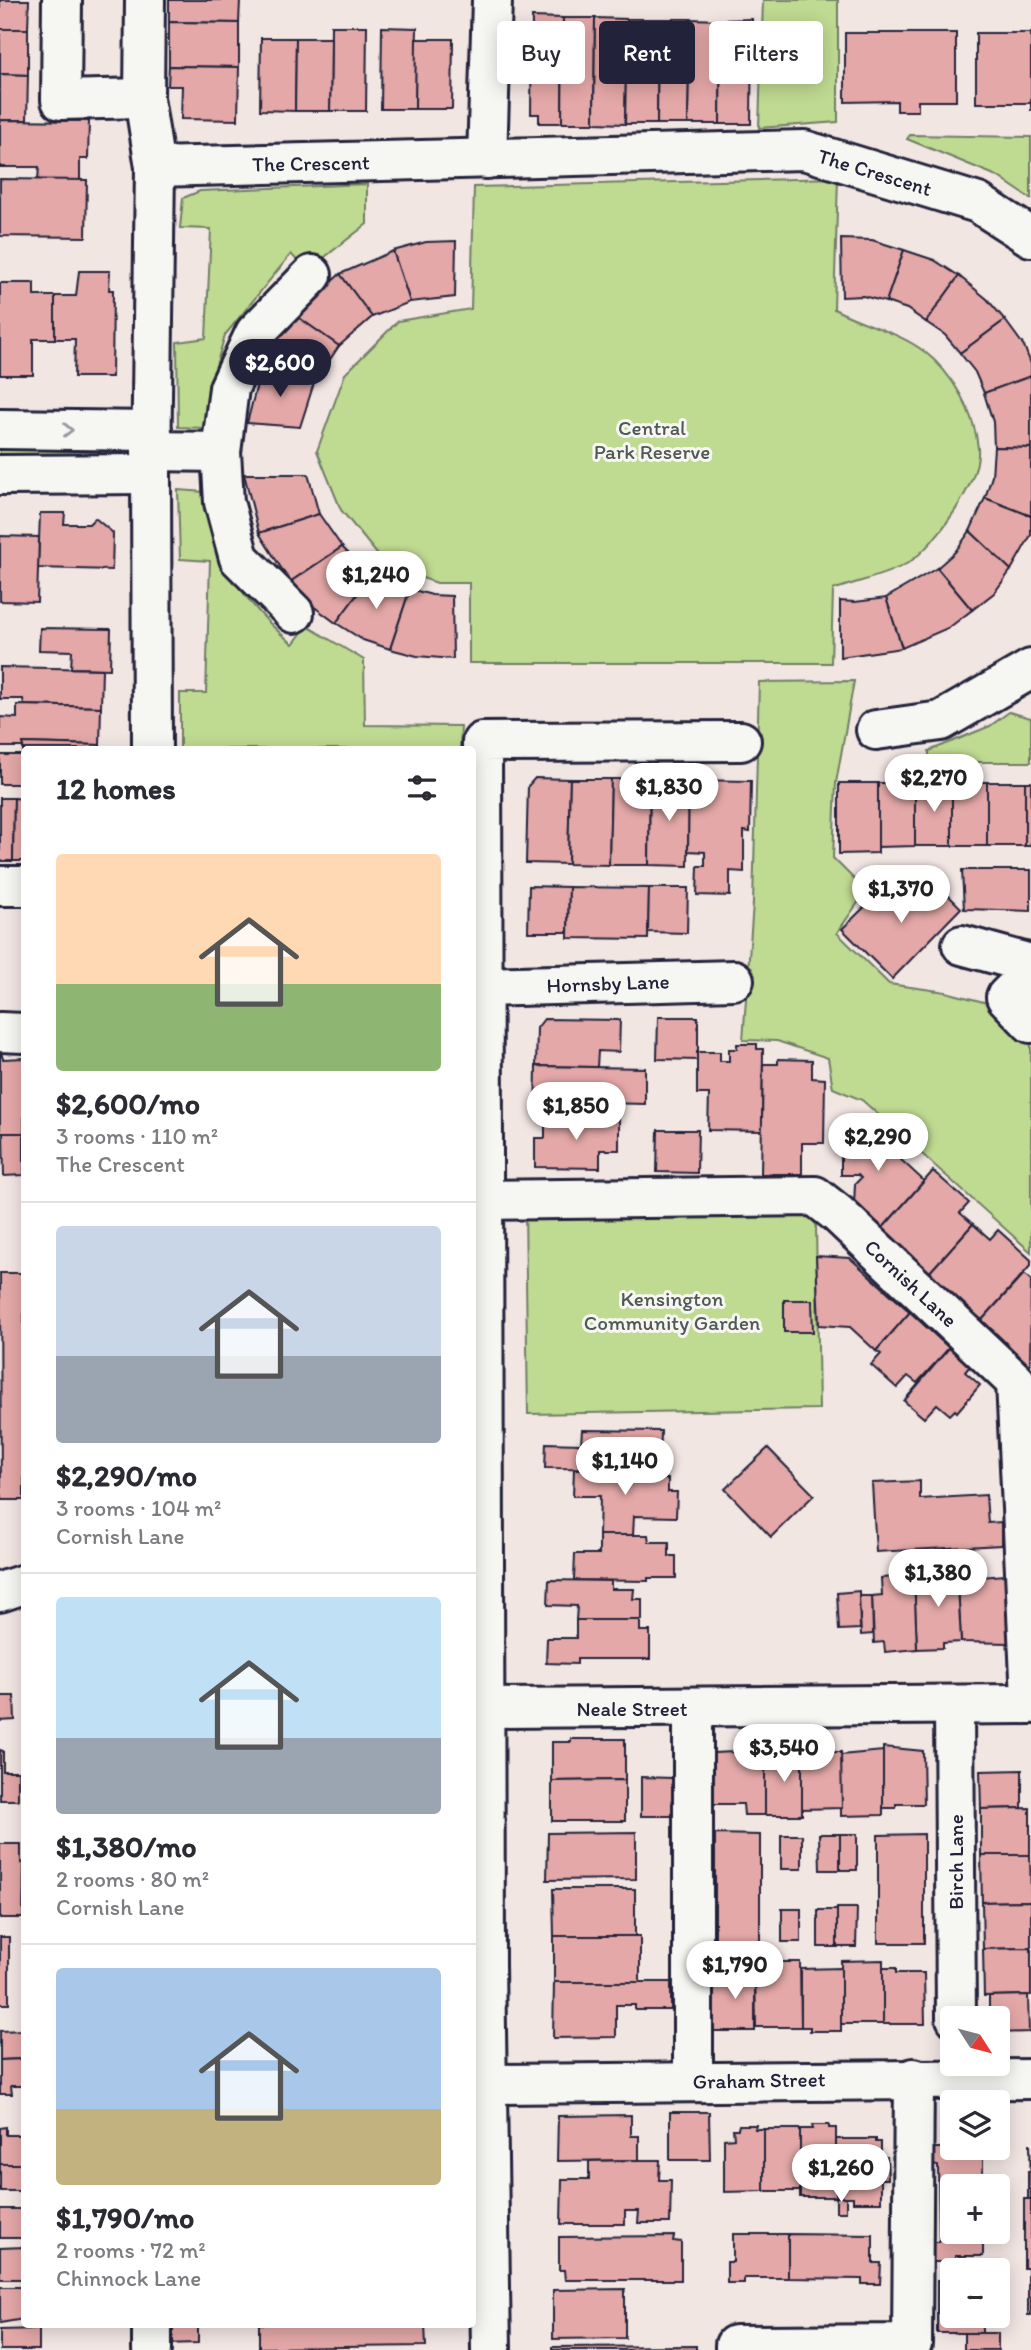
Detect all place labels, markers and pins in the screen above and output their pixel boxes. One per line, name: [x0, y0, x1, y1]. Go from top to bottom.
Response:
pin: $2,600: [223, 340, 337, 399]
pin: $1,240: [319, 552, 433, 611]
pin: $2,270: [877, 754, 991, 814]
pin: $1,830: [612, 764, 726, 823]
pin: $1,370: [844, 866, 958, 925]
pin: $1,850: [519, 1082, 633, 1142]
pin: $2,290: [821, 1114, 935, 1173]
pin: $1,140: [568, 1438, 682, 1497]
pin: $1,380: [881, 1550, 995, 1609]
pin: $3,540: [727, 1724, 841, 1784]
pin: $1,790: [678, 1941, 792, 2001]
pin: $1,260: [784, 2144, 898, 2204]

